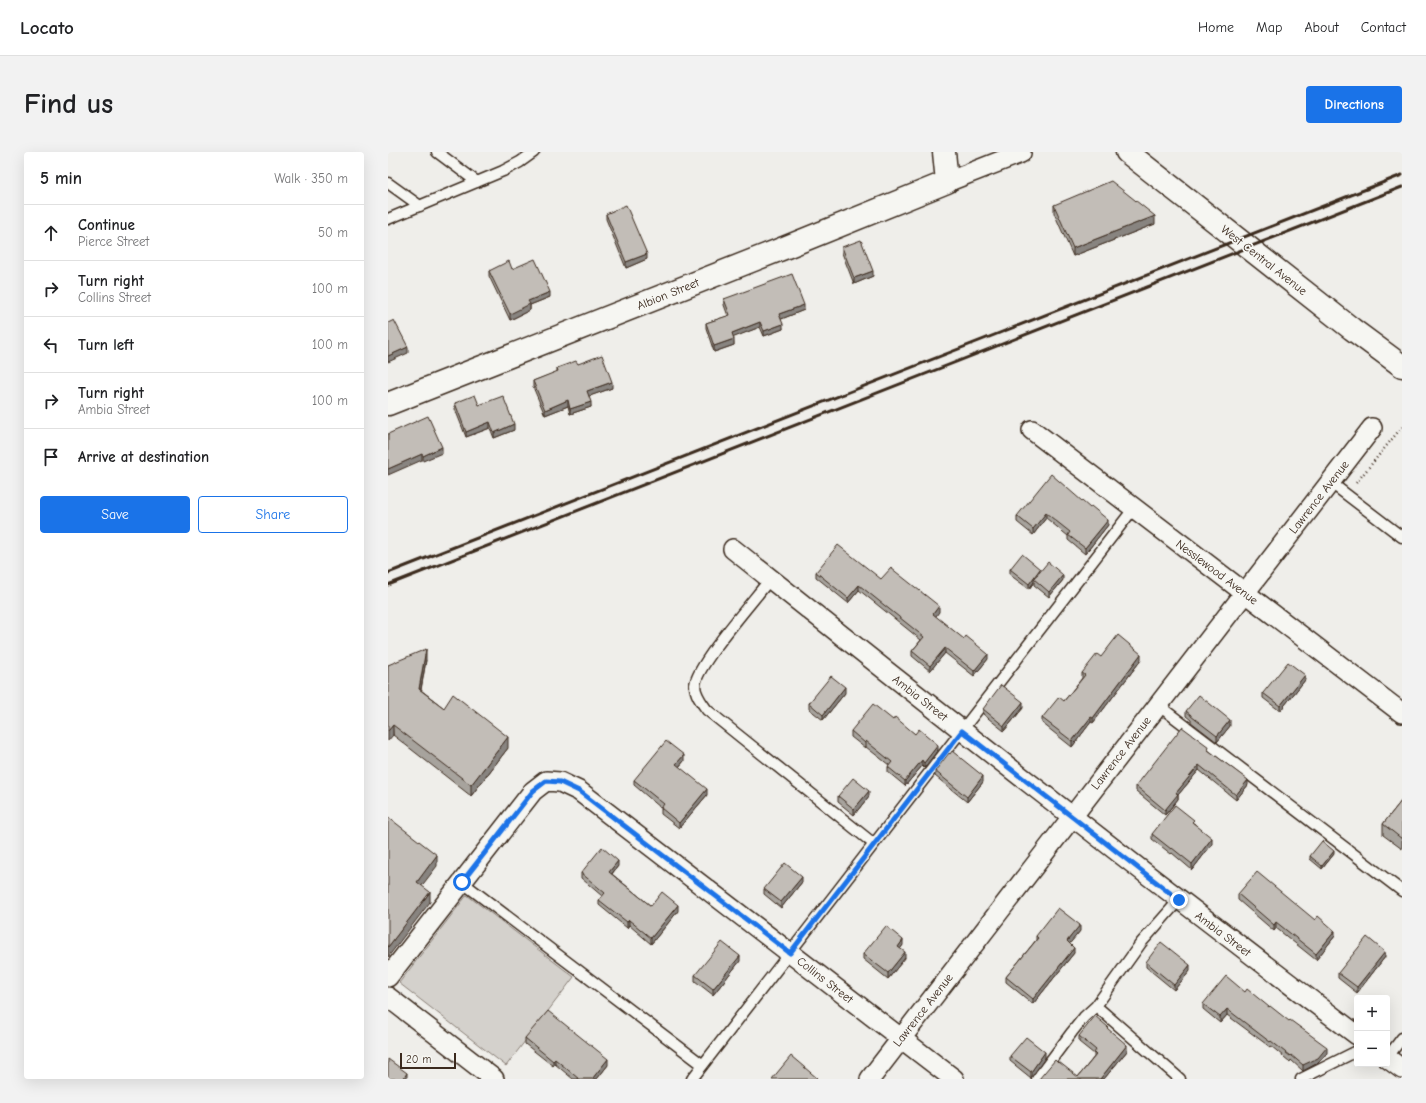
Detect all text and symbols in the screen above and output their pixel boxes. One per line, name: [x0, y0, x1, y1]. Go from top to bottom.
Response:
text: Locato: [20, 17, 74, 39]
text: Home: [1198, 19, 1234, 36]
text: Map: [1256, 19, 1282, 36]
text: About: [1304, 19, 1339, 36]
text: Contact: [1361, 19, 1406, 36]
button: Directions: [1306, 86, 1402, 123]
text: Find us: [24, 88, 113, 120]
text: 5 min: [40, 169, 82, 188]
text: Walk · 350 m: [274, 171, 348, 186]
text: Continue: [78, 216, 135, 234]
icon: ahead: [40, 222, 62, 244]
street label: West Central Avenue: [1218, 222, 1310, 298]
text: 50 m: [318, 225, 348, 240]
text: Pierce Street: [78, 234, 149, 249]
text: Turn right: [78, 272, 144, 290]
street label: Albion Street: [635, 275, 702, 313]
icon: right: [40, 278, 62, 300]
text: 100 m: [312, 281, 348, 296]
text: Collins Street: [78, 290, 151, 305]
icon: left: [40, 334, 62, 356]
text: Turn left: [78, 336, 134, 354]
text: 100 m: [312, 337, 348, 352]
text: Turn right: [78, 384, 144, 402]
icon: right: [40, 390, 62, 412]
text: 100 m: [312, 393, 348, 408]
text: Ambia Street: [78, 402, 150, 417]
icon: arrive: [40, 446, 62, 468]
text: Arrive at destination: [78, 448, 209, 466]
street label: Lawrence Avenue: [1286, 458, 1352, 536]
button: Save: [40, 496, 190, 533]
button: Share: [198, 496, 348, 533]
street label: Nesslewood Avenue: [1173, 537, 1261, 607]
street label: Ambia Street: [890, 672, 951, 724]
street label: Lawrence Avenue: [1088, 714, 1154, 792]
route start: [453, 873, 471, 891]
route end: [1170, 891, 1188, 909]
street label: Ambia Street: [1192, 908, 1254, 960]
street label: Collins Street: [794, 954, 856, 1007]
street label: Lawrence Avenue: [890, 971, 956, 1049]
map controls: [1354, 995, 1390, 1067]
button: +: [1354, 995, 1390, 1031]
button: −: [1354, 1031, 1390, 1067]
scale bar: [400, 1051, 456, 1070]
text: 20 m: [406, 1053, 431, 1066]

